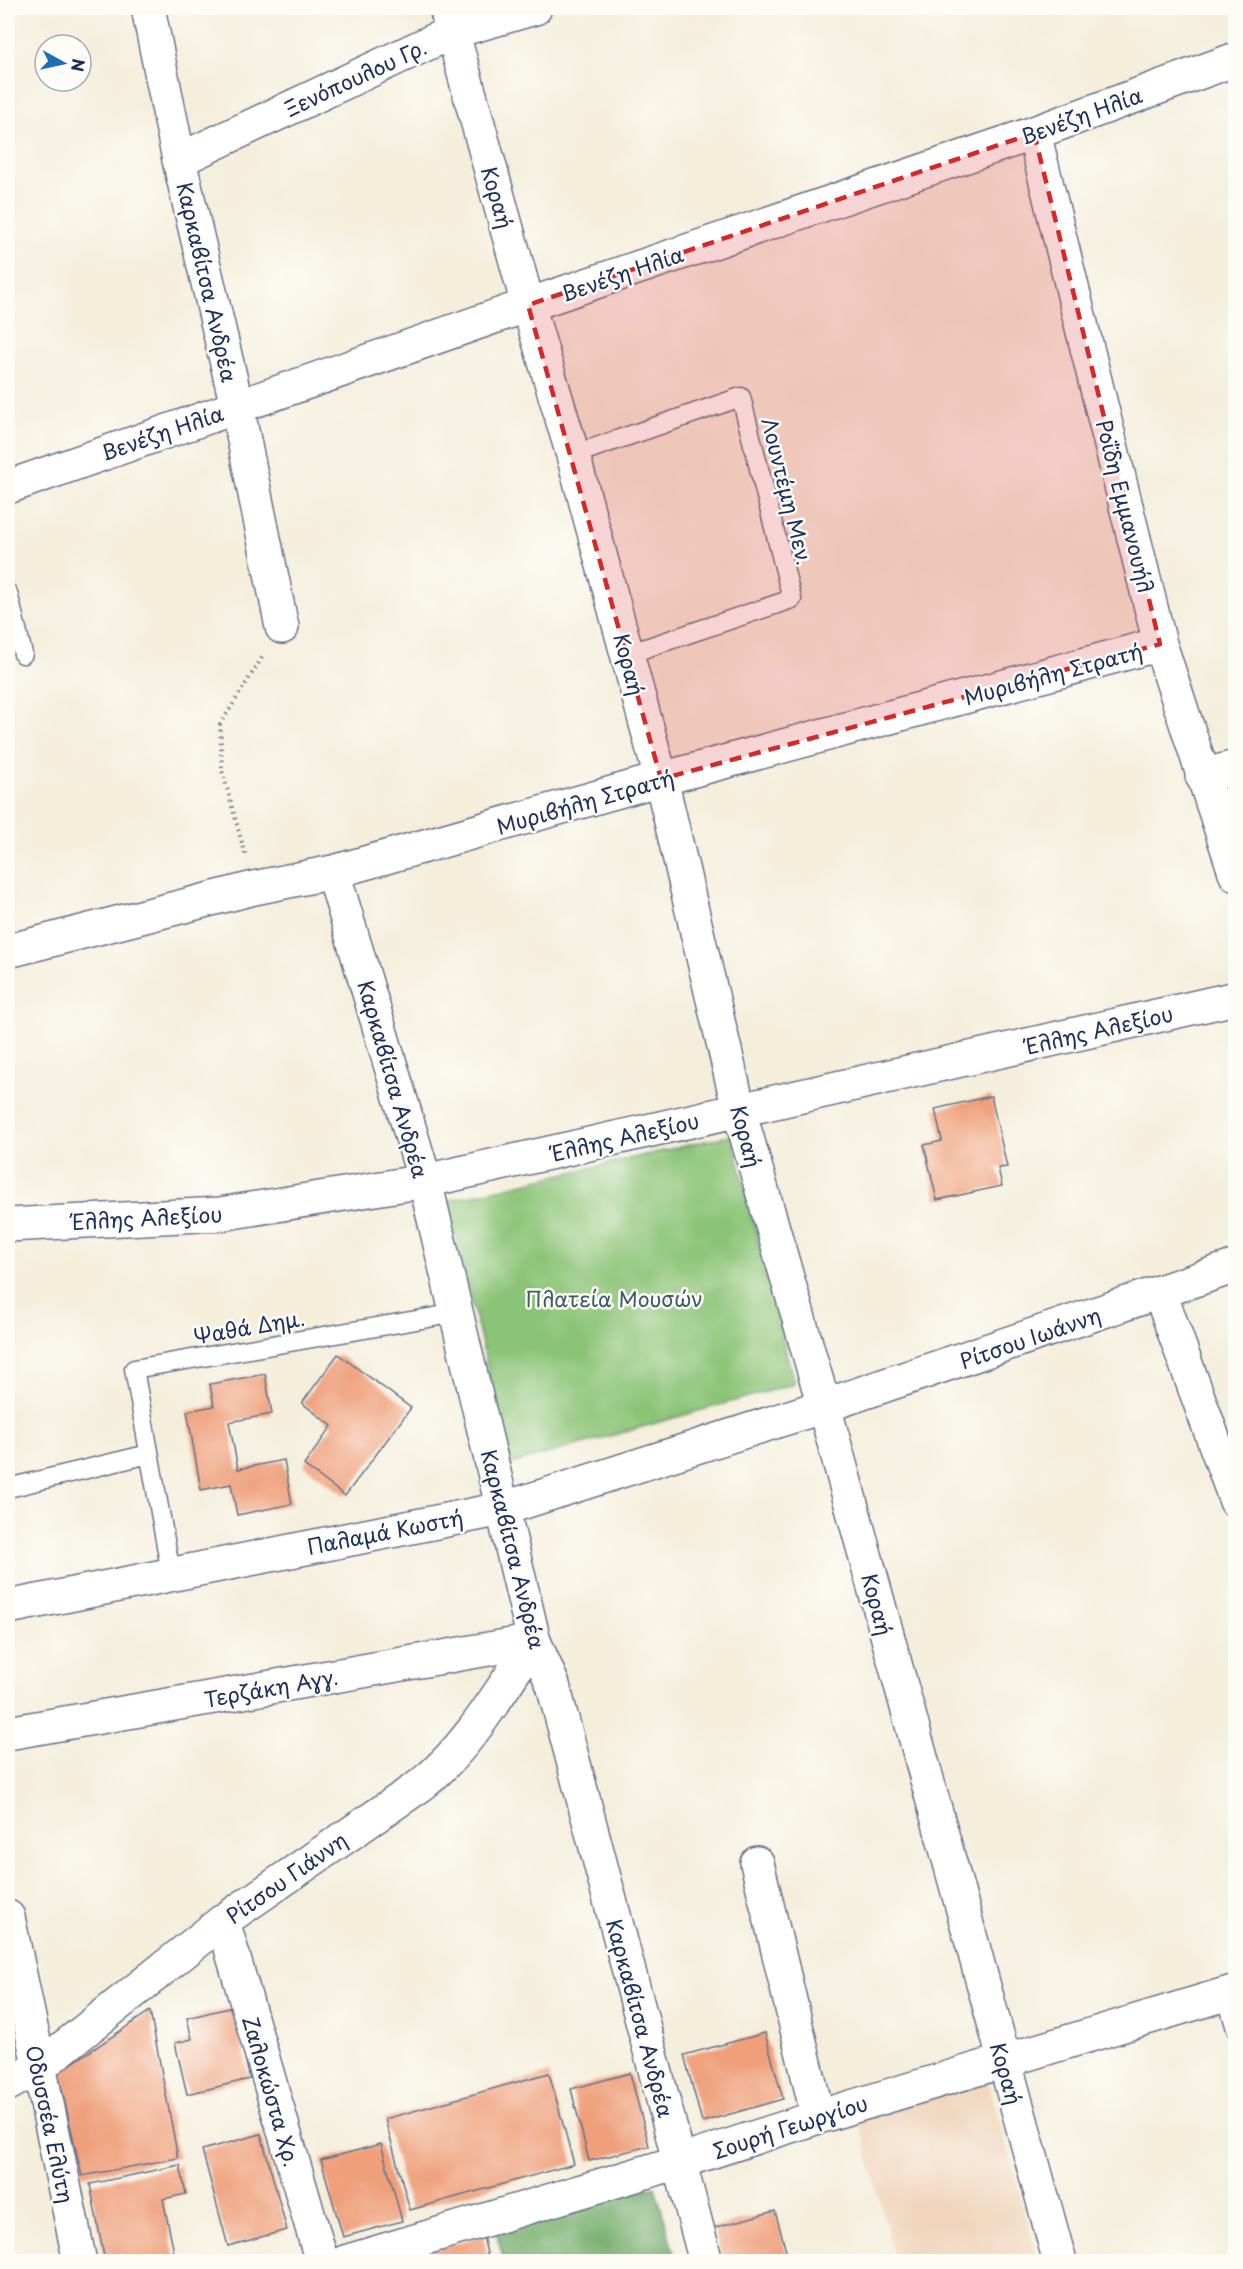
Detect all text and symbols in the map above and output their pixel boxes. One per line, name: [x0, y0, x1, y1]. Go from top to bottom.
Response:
street label: Ξενόπουλου Γρ.: [279, 30, 431, 124]
north arrow: [33, 33, 93, 93]
text: N: [66, 57, 92, 73]
street label: Βενέζη Ηλία: [1015, 78, 1147, 152]
street label: Κοραή: [474, 162, 522, 232]
street label: Καρκαβίτσα Ανδρέα: [169, 179, 247, 385]
street label: Βενέζη Ηλία: [556, 237, 688, 309]
street label: Βενέζη Ηλία: [96, 396, 228, 468]
street label: Λουντέμη Μεν.: [754, 414, 822, 568]
street label: Ροΐδη Εμμανουήλ: [1089, 416, 1163, 596]
street label: Κοραή: [606, 629, 654, 699]
street label: Μυριβήλη Στρατή: [960, 634, 1146, 712]
street label: Μυριβήλη Στρατή: [492, 760, 678, 842]
street label: Καρκαβίτσα Ανδρέα: [350, 976, 438, 1182]
street label: Έλλης Αλεξίου: [1019, 996, 1176, 1062]
street label: Κοραή: [723, 1101, 771, 1171]
street label: Έλλης Αλεξίου: [545, 1103, 702, 1169]
street label: Έλλης Αλεξίου: [68, 1197, 223, 1237]
park label: Πλατεία Μουσών: [525, 1282, 703, 1314]
street label: Ρίτσου Ιωάννη: [955, 1298, 1105, 1376]
street label: Ψαθά Δημ.: [191, 1300, 307, 1352]
street label: Καρκαβίτσα Ανδρέα: [474, 1446, 554, 1652]
street label: Παλαμά Κωστή: [304, 1500, 466, 1562]
street label: Κοραή: [854, 1569, 902, 1639]
street label: Τερζάκη Αγγ.: [202, 1659, 340, 1715]
street label: Ρίτσου Γιάννη: [219, 1823, 353, 1931]
street label: Καρκαβίτσα Ανδρέα: [599, 1915, 683, 2121]
street label: Ζαλοκώστα Χρ.: [235, 2012, 309, 2170]
street label: Κοραή: [983, 2038, 1031, 2108]
street label: Οδυσσέα Ελύτη: [19, 2042, 83, 2206]
street label: Σουρή Γεωργίου: [708, 2086, 872, 2166]

